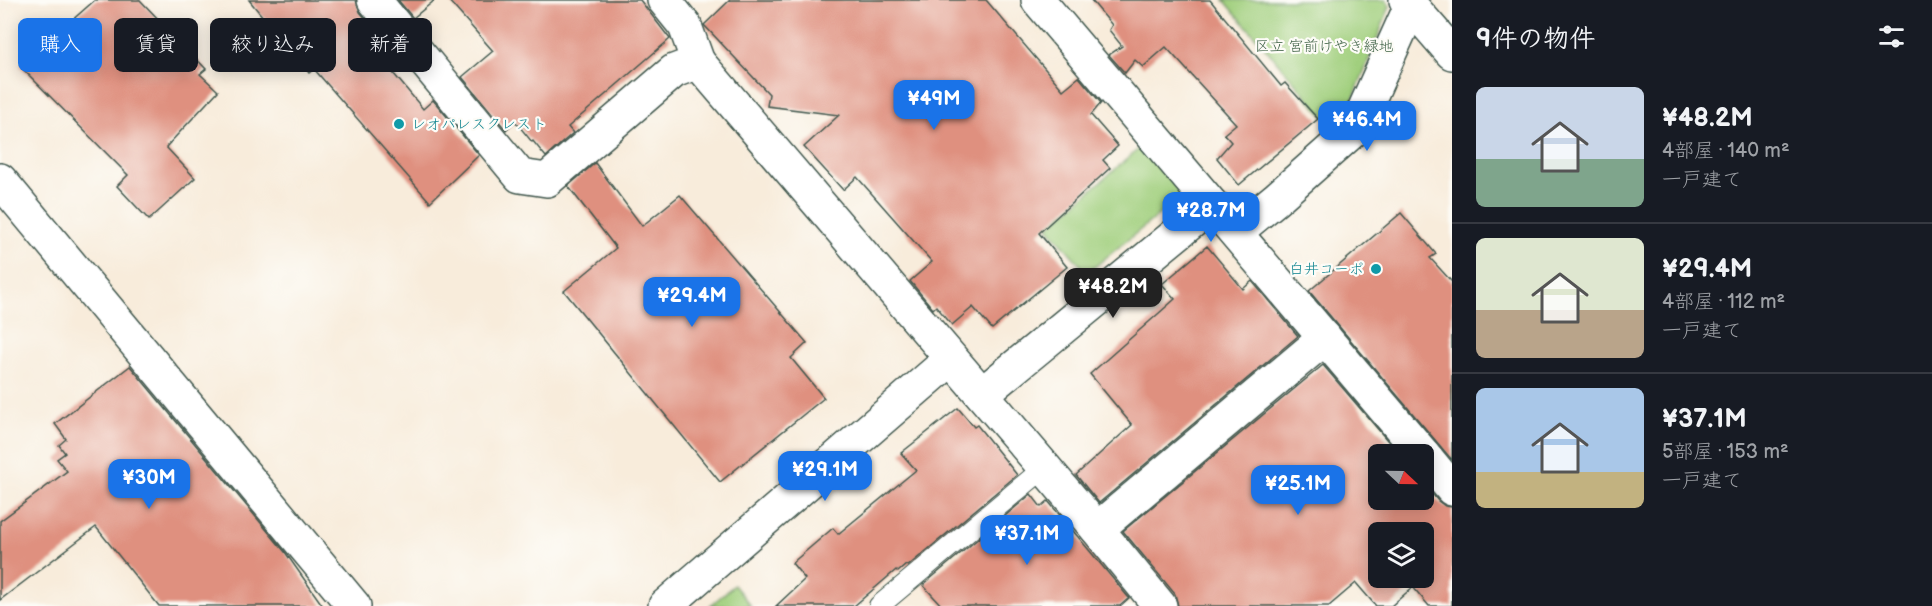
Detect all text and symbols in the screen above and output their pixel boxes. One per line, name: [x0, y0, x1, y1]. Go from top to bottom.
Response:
chip: 購入: [18, 18, 102, 72]
chip: 賃貸: [114, 18, 198, 72]
chip: 絞り込み: [210, 18, 336, 72]
chip: 新着: [348, 18, 432, 72]
icon: filters: [1875, 20, 1908, 53]
text: 9件の物件: [1476, 24, 1595, 55]
park label: 区立 宮前けやき緑地: [1254, 37, 1394, 56]
pin: ¥49M: [898, 80, 970, 131]
text: ¥49M: [907, 87, 961, 111]
pin: ¥46.4M: [1318, 101, 1416, 152]
text: ¥48.2M: [1662, 103, 1753, 134]
text: ¥46.4M: [1332, 108, 1402, 132]
icon: home: [1524, 111, 1596, 183]
place label: レオパレスクレスト: [411, 115, 547, 134]
marker: レオパレスクレスト: [392, 117, 406, 131]
text: 4部屋 · 140 m²: [1662, 139, 1790, 163]
text: 一戸建て: [1662, 168, 1742, 192]
pin: ¥28.7M: [1162, 192, 1260, 243]
text: ¥28.7M: [1177, 199, 1245, 223]
text: ¥29.4M: [1662, 254, 1752, 285]
place label: 白井コーポ: [1289, 260, 1364, 279]
marker: 白井コーポ: [1369, 262, 1383, 276]
icon: home: [1524, 262, 1596, 334]
pin: ¥48.2M: [1064, 268, 1162, 319]
text: ¥48.2M: [1078, 275, 1148, 299]
pin: ¥29.4M: [643, 277, 741, 328]
text: ¥29.4M: [657, 284, 727, 308]
text: 4部屋 · 112 m²: [1662, 290, 1785, 314]
text: 一戸建て: [1662, 319, 1742, 343]
text: ¥37.1M: [1662, 404, 1747, 435]
icon: home: [1524, 412, 1596, 484]
text: 5部屋 · 153 m²: [1662, 440, 1789, 464]
north arrow: [1368, 444, 1434, 510]
map controls: [1368, 444, 1434, 588]
pin: ¥29.1M: [776, 451, 874, 502]
text: ¥29.1M: [792, 458, 858, 482]
pin: ¥30M: [113, 459, 185, 510]
pin: ¥25.1M: [1249, 465, 1347, 516]
text: ¥30M: [122, 466, 176, 490]
text: 一戸建て: [1662, 469, 1742, 493]
text: ¥25.1M: [1265, 472, 1331, 496]
pin: ¥37.1M: [978, 515, 1076, 566]
text: ¥37.1M: [994, 522, 1060, 546]
button: layers: [1368, 522, 1434, 588]

